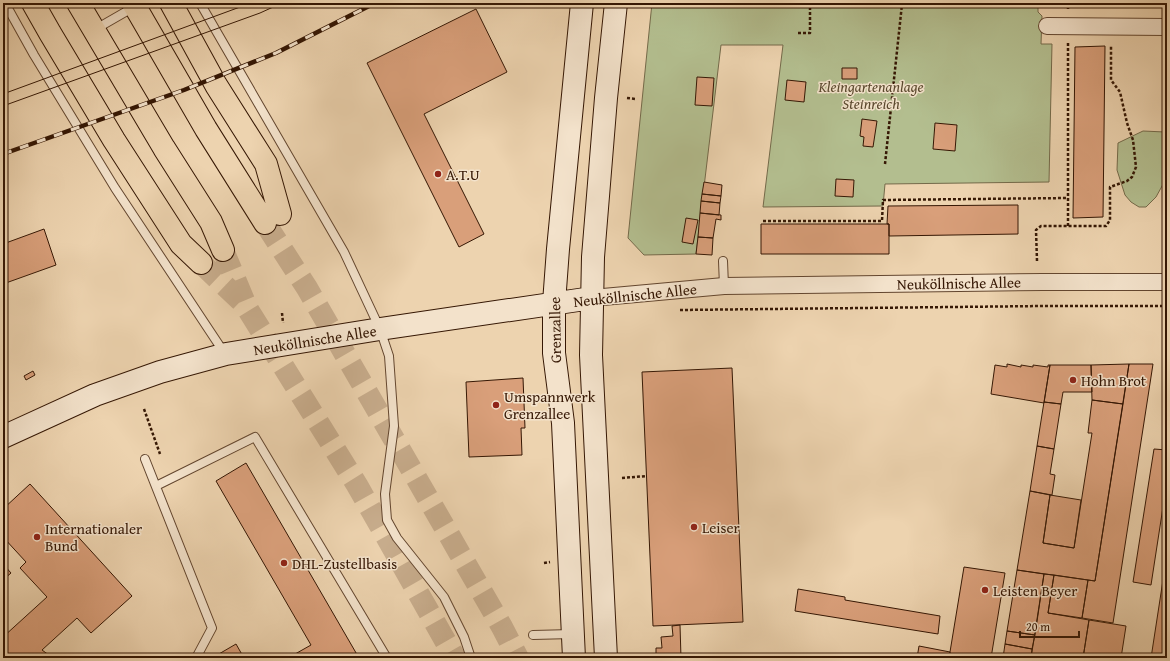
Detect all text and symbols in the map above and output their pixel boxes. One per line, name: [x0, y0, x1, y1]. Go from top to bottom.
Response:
park label: Kleingartenanlage Steinreich: [817, 76, 924, 114]
place label: A.T.U: [446, 164, 480, 185]
marker: A.T.U: [433, 169, 443, 179]
street label: Neuköllnische Allee: [897, 271, 1021, 295]
street label: Neuköllnische Allee: [572, 278, 698, 312]
street label: Grenzallee: [544, 297, 566, 363]
street label: Neuköllnische Allee: [252, 320, 378, 360]
place label: Hohn Brot: [1081, 370, 1147, 391]
marker: Hohn Brot: [1068, 375, 1078, 385]
place label: Umspannwerk Grenzallee: [504, 386, 596, 424]
marker: Umspannwerk Grenzallee: [491, 400, 501, 410]
place label: Leiser: [702, 517, 740, 538]
place label: Internationaler Bund: [45, 518, 142, 556]
marker: Leiser: [689, 522, 699, 532]
marker: Internationaler Bund: [32, 532, 42, 542]
place label: DHL-Zustellbasis: [292, 553, 397, 574]
marker: DHL-Zustellbasis: [279, 558, 289, 568]
place label: Leisten Beyer: [993, 580, 1078, 601]
marker: Leisten Beyer: [980, 585, 990, 595]
scale bar: [1020, 613, 1079, 639]
text: 20 m: [1026, 618, 1050, 635]

